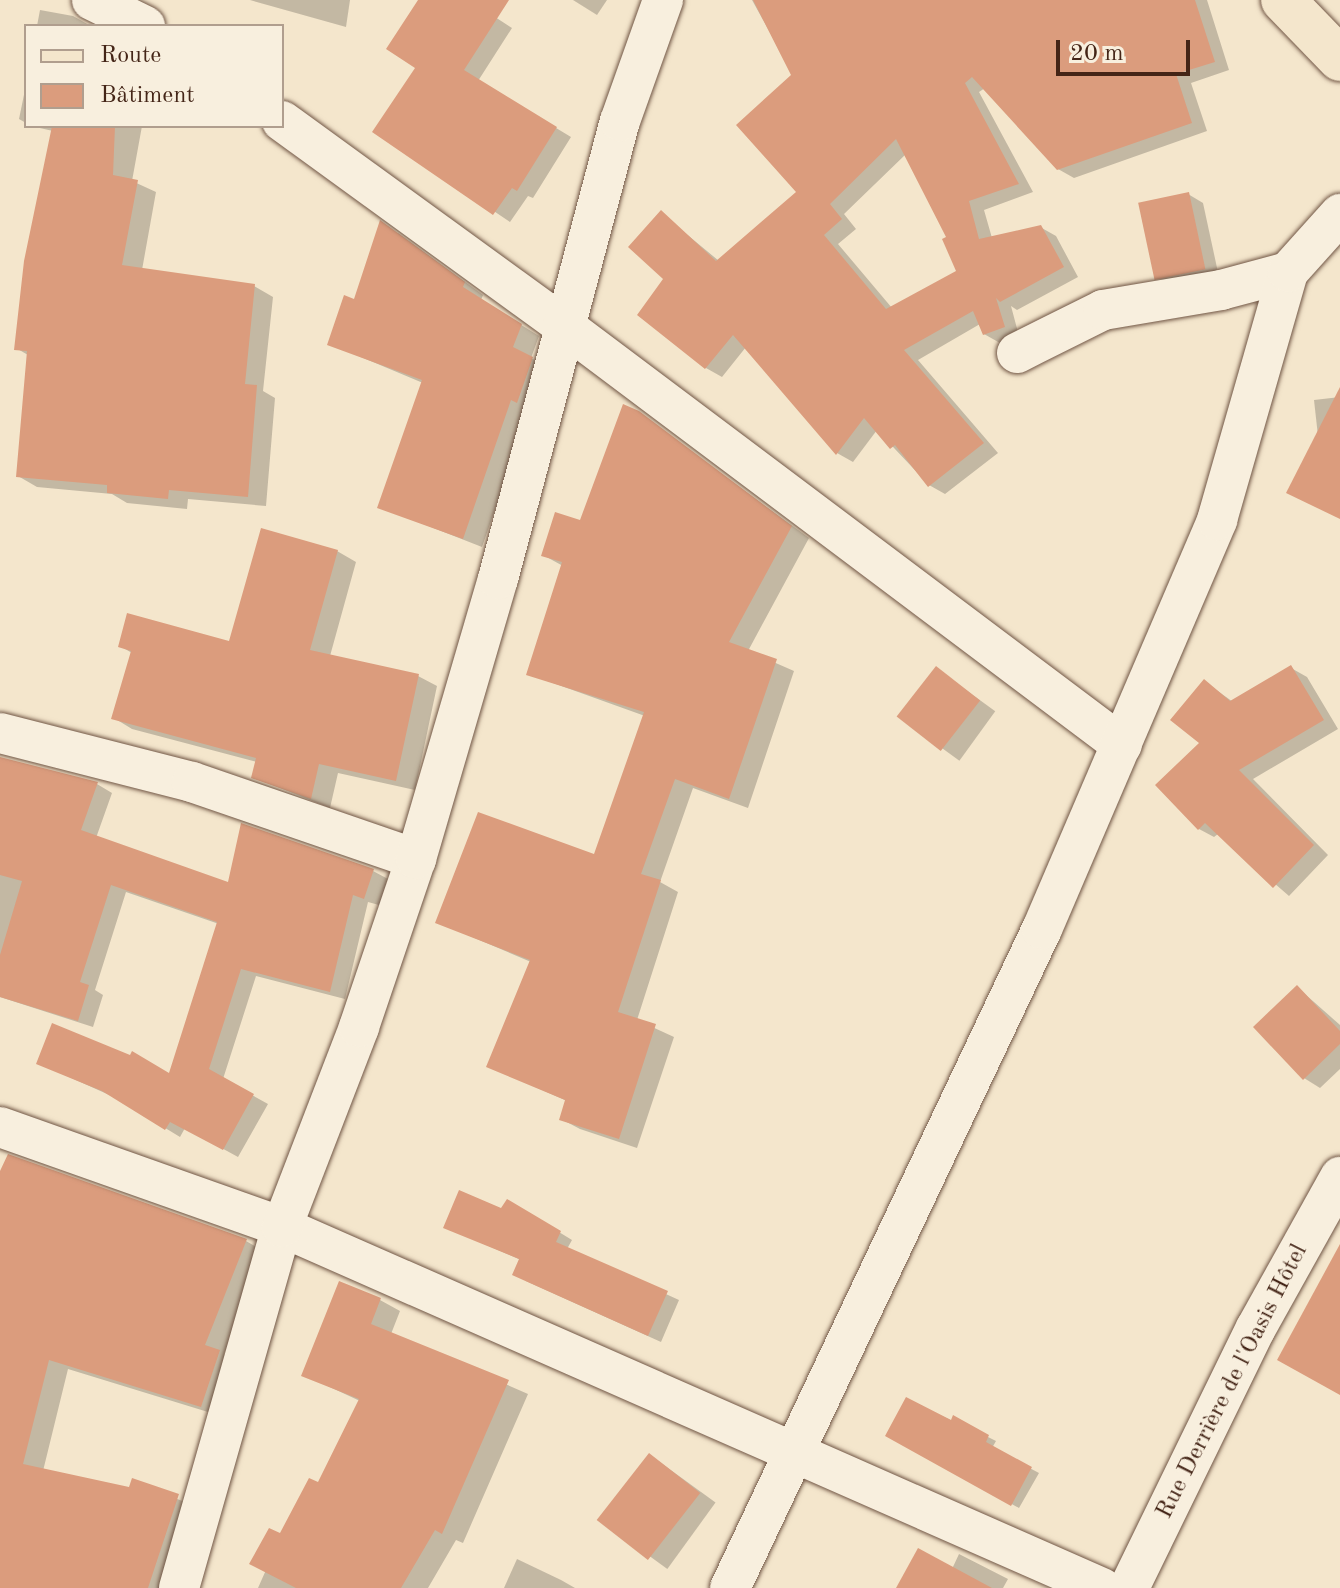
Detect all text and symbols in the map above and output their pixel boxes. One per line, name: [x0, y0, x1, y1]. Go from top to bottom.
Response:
legend: [24, 24, 284, 128]
scale bar: [1060, 24, 1194, 74]
text: 20 m: [1070, 42, 1124, 66]
text: Route: [100, 44, 161, 68]
text: Bâtiment: [100, 84, 195, 108]
street label: Rue Derrière de l'Oasis Hôtel: [1151, 1240, 1315, 1524]

